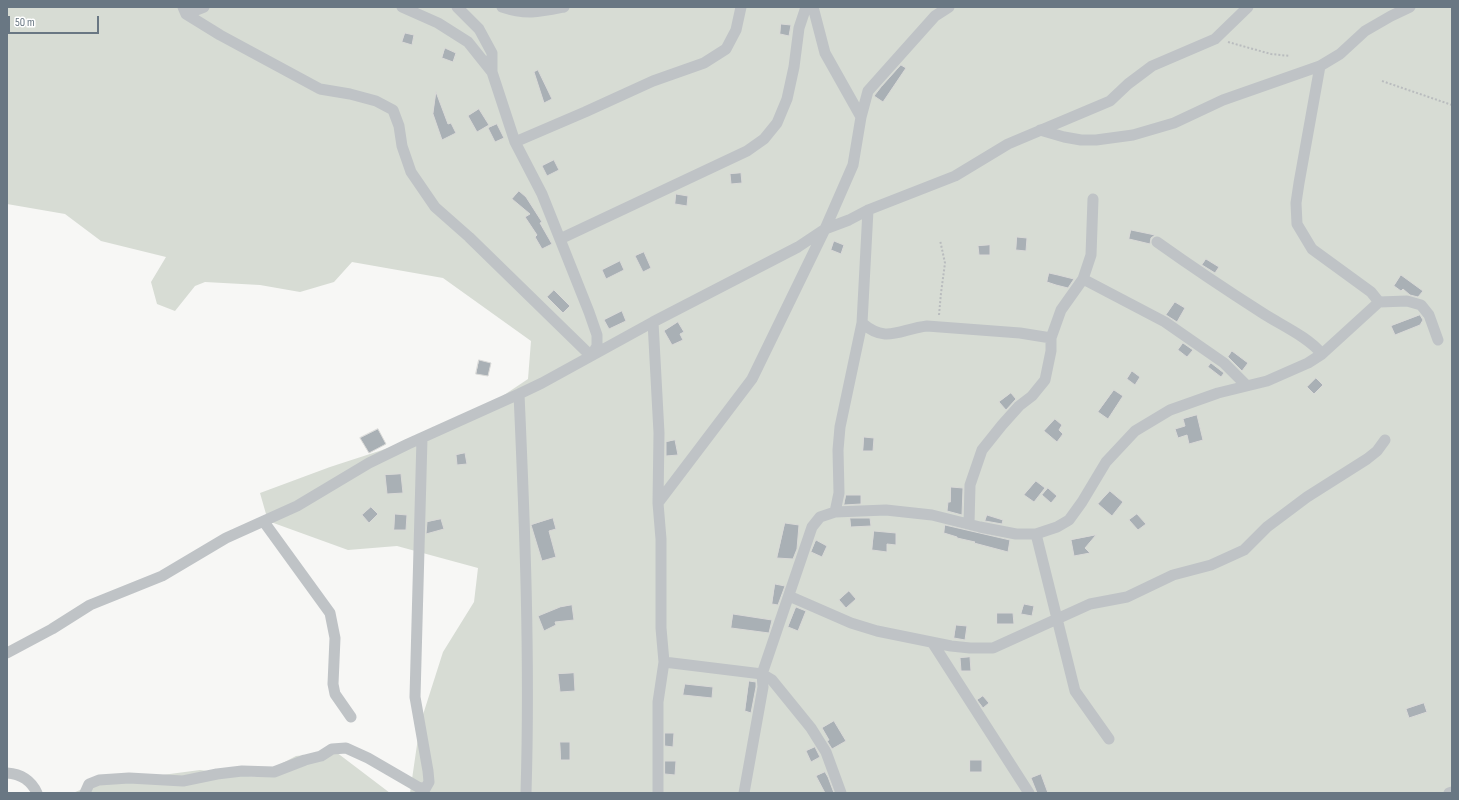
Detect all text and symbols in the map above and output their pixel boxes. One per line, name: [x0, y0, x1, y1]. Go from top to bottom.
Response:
scale bar: [10, 8, 101, 34]
text: 50 m: [15, 15, 35, 30]

